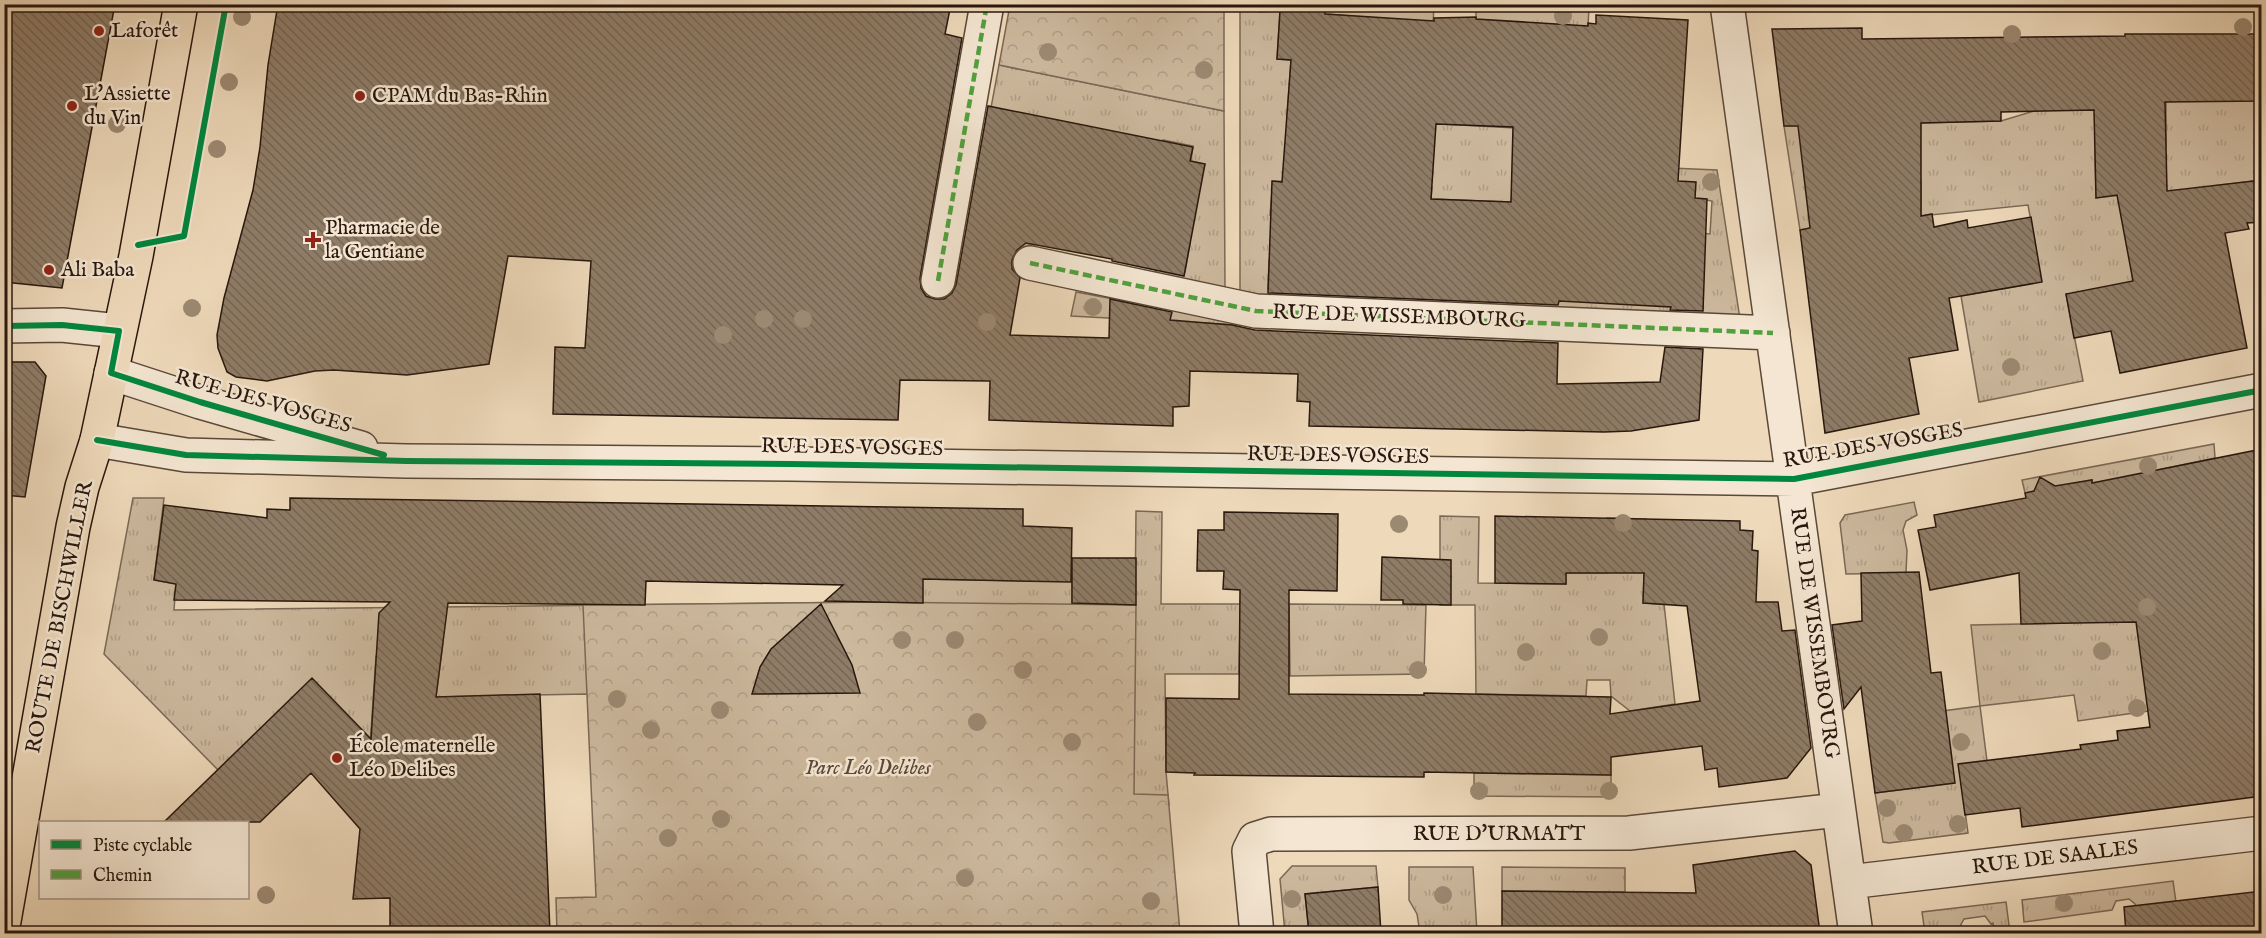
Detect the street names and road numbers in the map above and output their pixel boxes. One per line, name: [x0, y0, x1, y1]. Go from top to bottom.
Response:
street label: RUE DE WISSEMBOURG: [1272, 299, 1527, 335]
street label: RUE DES VOSGES: [172, 364, 354, 440]
street label: RUE DES VOSGES: [1781, 417, 1965, 475]
street label: RUE DES VOSGES: [761, 433, 943, 463]
street label: RUE DES VOSGES: [1247, 441, 1429, 471]
street label: ROUTE DE BISCHWILLER: [20, 477, 100, 755]
street label: RUE DE WISSEMBOURG: [1783, 505, 1845, 761]
street label: RUE D'URMATT: [1413, 821, 1586, 848]
street label: RUE DE SAALES: [1970, 834, 2140, 882]

